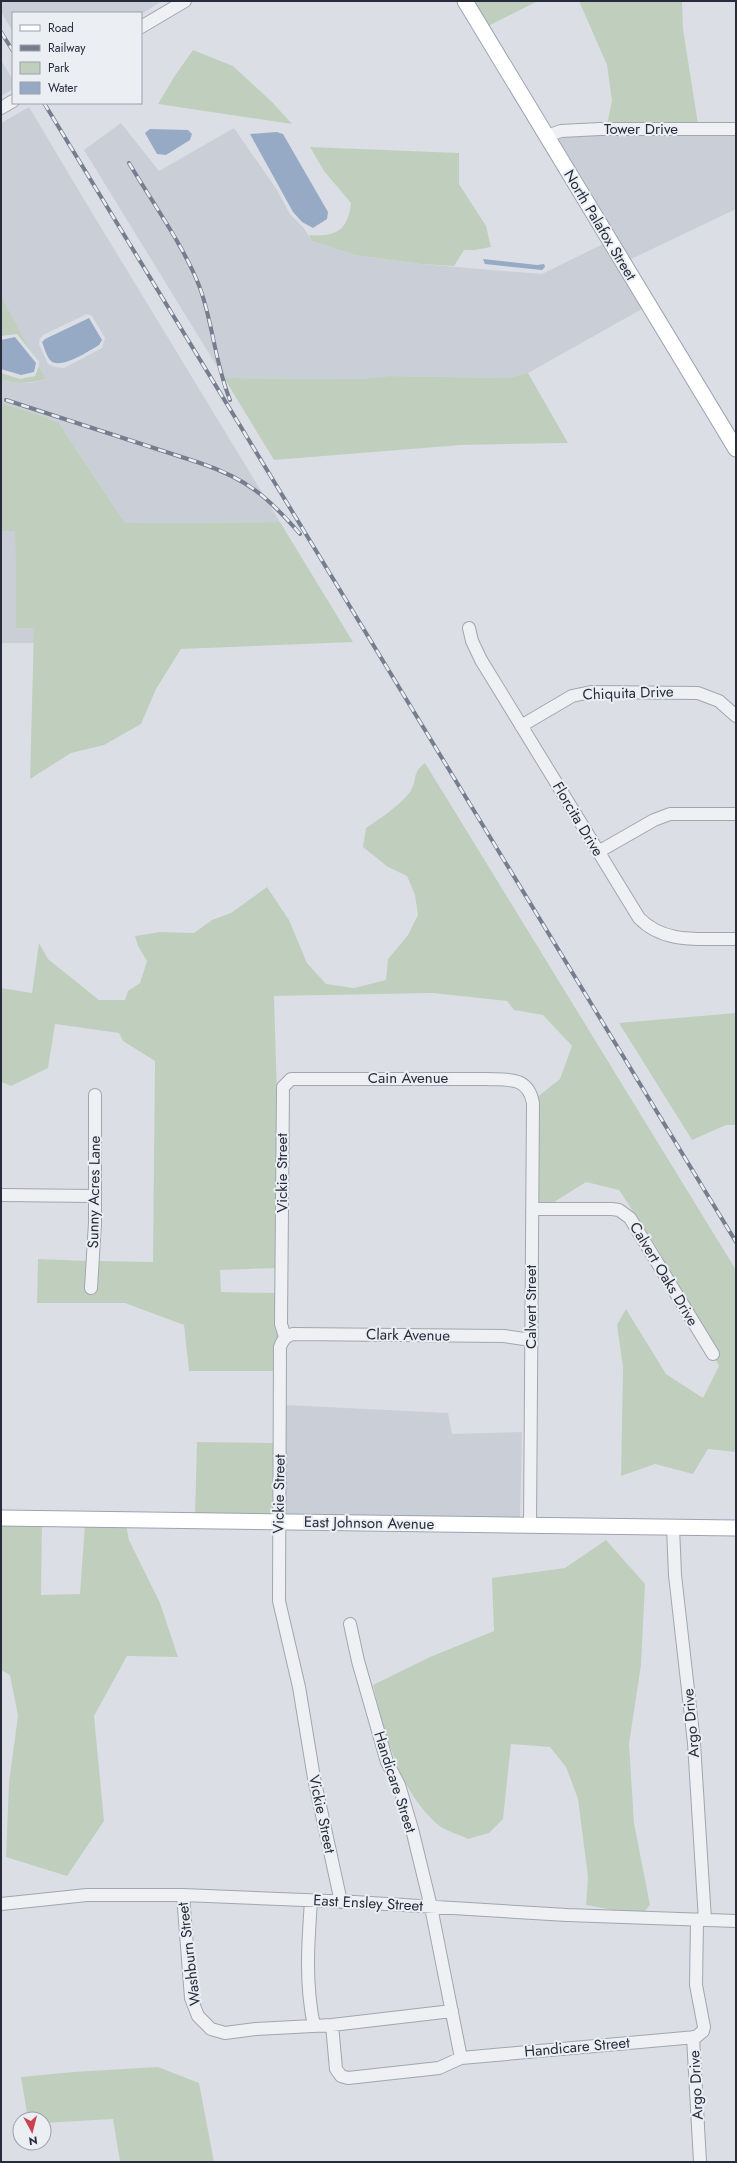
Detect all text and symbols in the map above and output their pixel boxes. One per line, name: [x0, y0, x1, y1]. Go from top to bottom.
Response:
legend: [12, 12, 142, 104]
text: Road: [48, 19, 74, 37]
text: Railway: [48, 39, 86, 57]
text: Park: [48, 59, 70, 77]
text: Water: [48, 79, 79, 97]
street label: Tower Drive: [604, 118, 678, 140]
street label: North Palafox Street: [558, 166, 642, 285]
street label: Chiquita Drive: [582, 680, 674, 706]
street label: Florcita Drive: [547, 777, 609, 861]
street label: Cain Avenue: [368, 1067, 449, 1089]
street label: Vickie Street: [271, 1133, 293, 1213]
street label: Sunny Acres Lane: [82, 1135, 106, 1249]
street label: Calvert Oaks Drive: [624, 1218, 704, 1330]
street label: Calvert Street: [520, 1265, 542, 1349]
street label: Clark Avenue: [366, 1323, 450, 1347]
street label: Vickie Street: [267, 1454, 291, 1534]
street label: East Johnson Avenue: [304, 1511, 435, 1535]
street label: Argo Drive: [677, 1687, 705, 1759]
street label: Handicare Street: [368, 1728, 422, 1836]
street label: Vickie Street: [303, 1773, 341, 1856]
street label: East Ensley Street: [313, 1889, 424, 1917]
street label: Washburn Street: [172, 1901, 206, 2007]
street label: Handicare Street: [523, 2031, 631, 2063]
street label: Argo Drive: [683, 2049, 709, 2120]
north arrow: [12, 2111, 52, 2151]
text: N: [28, 2132, 39, 2149]

